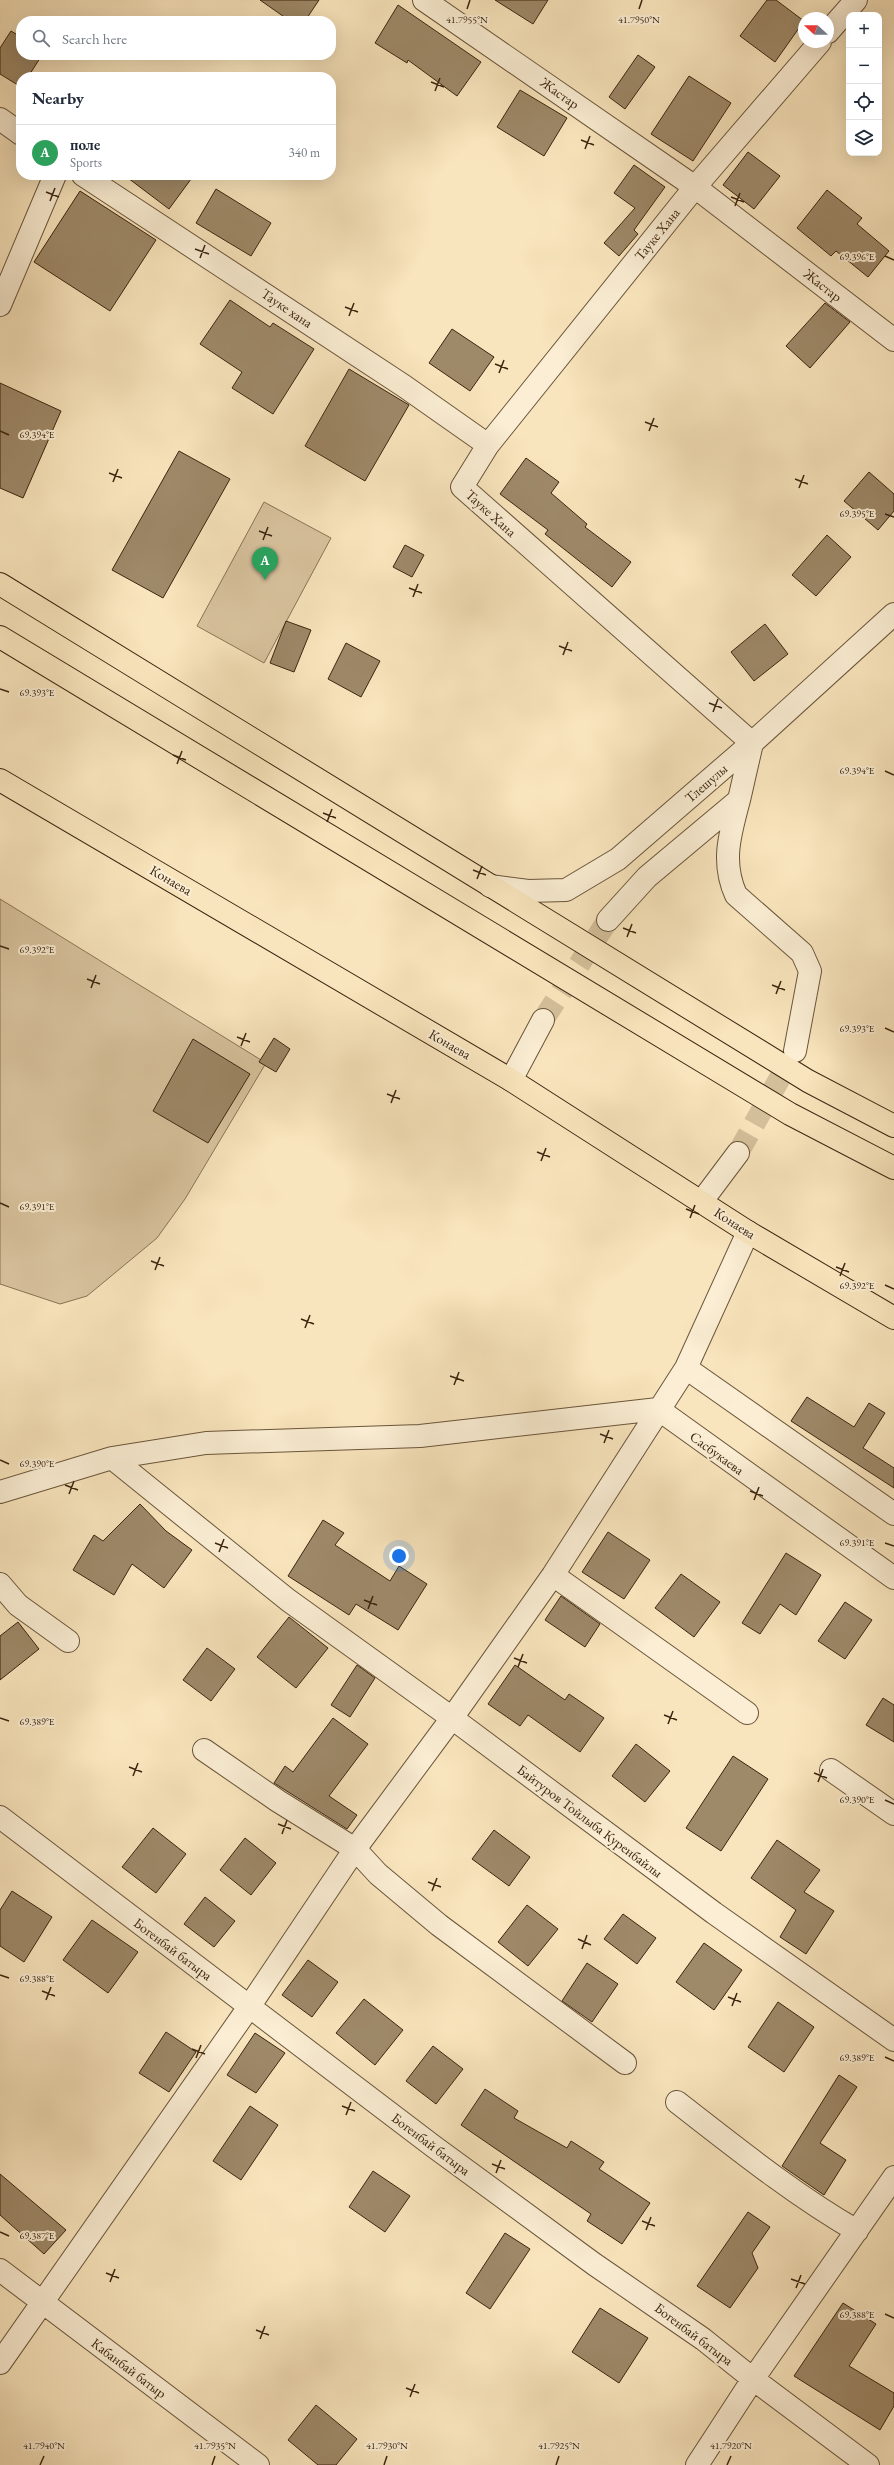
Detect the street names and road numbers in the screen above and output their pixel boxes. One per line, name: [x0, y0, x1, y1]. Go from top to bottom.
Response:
street label: Жастар: [536, 73, 583, 113]
street label: Тауке Хана: [630, 204, 684, 264]
street label: Жастар: [799, 264, 846, 306]
street label: Тауке хана: [258, 284, 317, 332]
street label: Тауке Хана: [462, 485, 521, 541]
street label: Тлешулы: [681, 759, 731, 807]
street label: Конаева: [147, 861, 196, 899]
street label: Конаева: [426, 1025, 475, 1063]
street label: Конаева: [711, 1203, 759, 1243]
street label: Сасбукаева: [686, 1427, 748, 1479]
street label: Байтуров Тойлыба Куренбайлы: [514, 1760, 667, 1882]
street label: Богенбай батыра: [130, 1914, 216, 1985]
street label: Богенбай батыра: [388, 2109, 474, 2180]
street label: Богенбай батыра: [651, 2299, 737, 2370]
street label: Кабанбай батыр: [88, 2334, 170, 2402]

